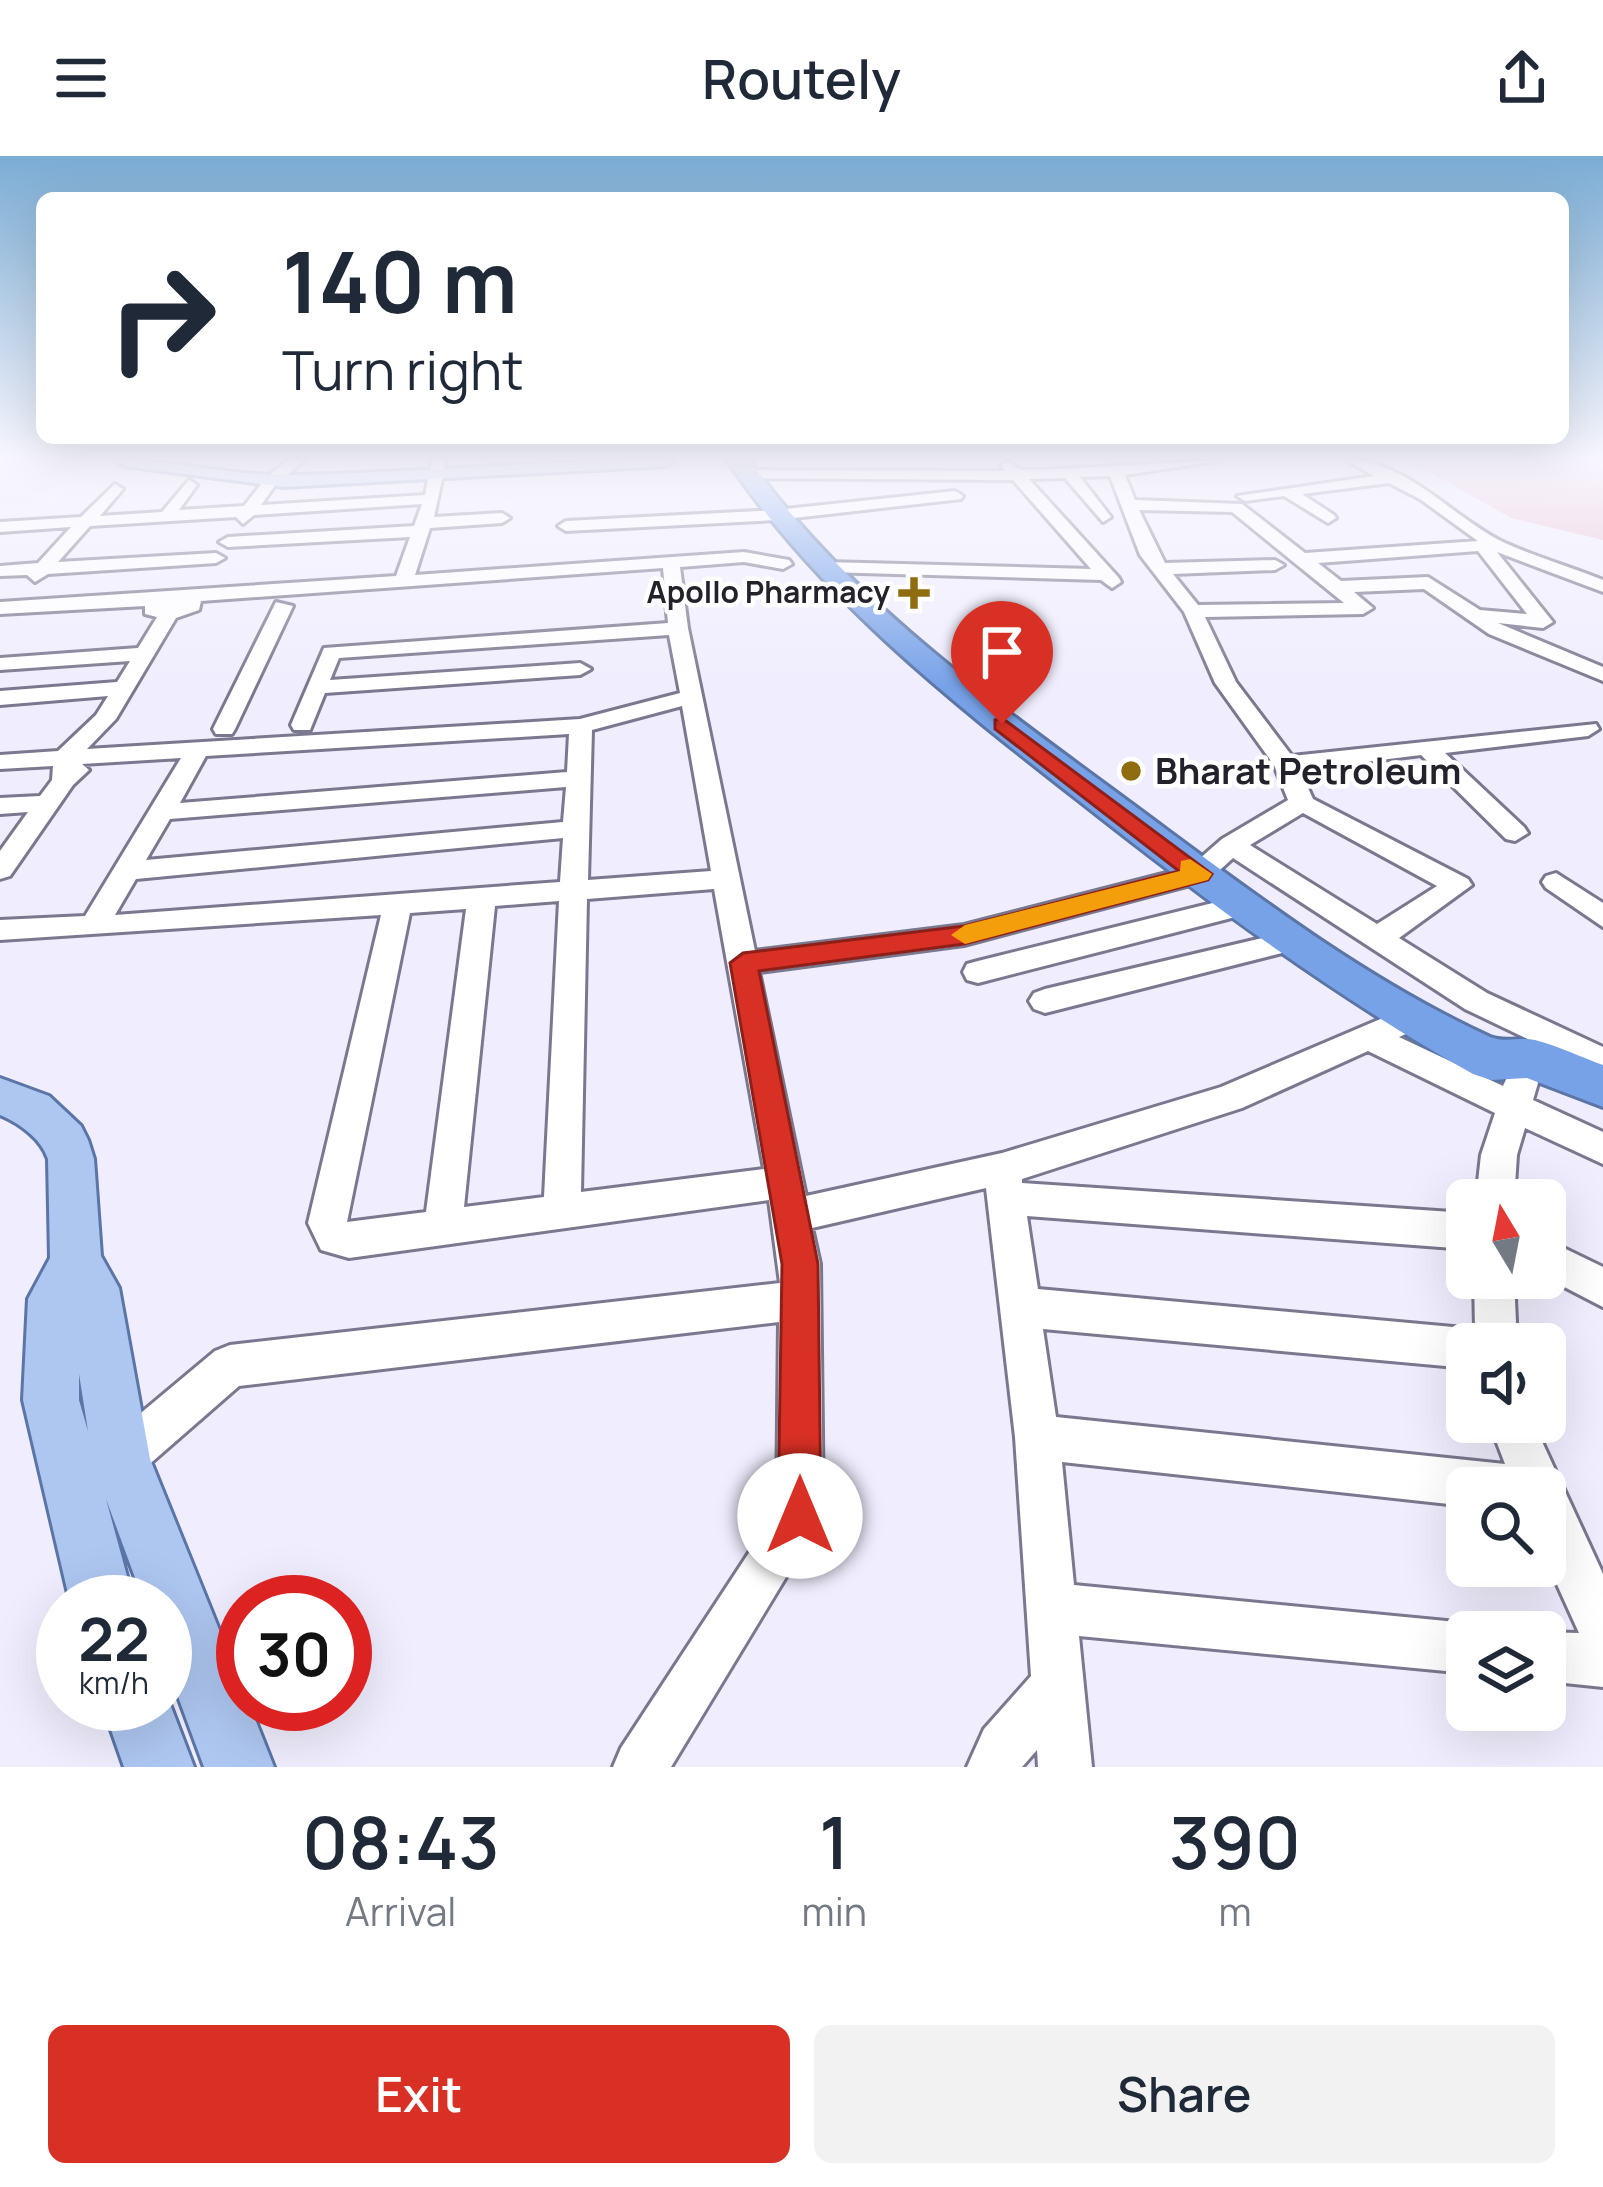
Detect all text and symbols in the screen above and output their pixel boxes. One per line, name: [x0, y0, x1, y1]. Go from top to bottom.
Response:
text: Routely: [702, 41, 901, 115]
icon: menu: [48, 45, 114, 111]
icon: share: [1489, 45, 1555, 111]
text: 140 m: [282, 223, 518, 338]
icon: right: [84, 240, 240, 396]
text: Turn right: [282, 332, 524, 406]
place label: Apollo Pharmacy: [647, 571, 890, 612]
marker: Apollo Pharmacy: [901, 580, 927, 606]
pin: [951, 601, 1053, 724]
icon: arrive: [969, 619, 1035, 685]
place label: Bharat Petroleum: [1155, 746, 1461, 795]
marker: Bharat Petroleum: [1118, 758, 1144, 784]
north arrow: [1446, 1179, 1566, 1299]
map controls: [1446, 1179, 1566, 1731]
button: sound: [1446, 1323, 1566, 1443]
position arrow: [737, 1453, 863, 1579]
button: search: [1446, 1467, 1566, 1587]
speed limit sign: 30: [216, 1575, 372, 1731]
text: 22: [78, 1597, 150, 1679]
button: layers: [1446, 1611, 1566, 1731]
text: km/h: [79, 1662, 149, 1703]
text: 08:43: [302, 1792, 500, 1891]
text: 1: [819, 1792, 849, 1891]
text: 390: [1169, 1792, 1301, 1891]
text: Arrival: [345, 1884, 456, 1938]
text: min: [802, 1884, 867, 1938]
text: m: [1218, 1884, 1252, 1938]
button: Exit: [48, 2025, 790, 2163]
button: Share: [814, 2025, 1555, 2163]

